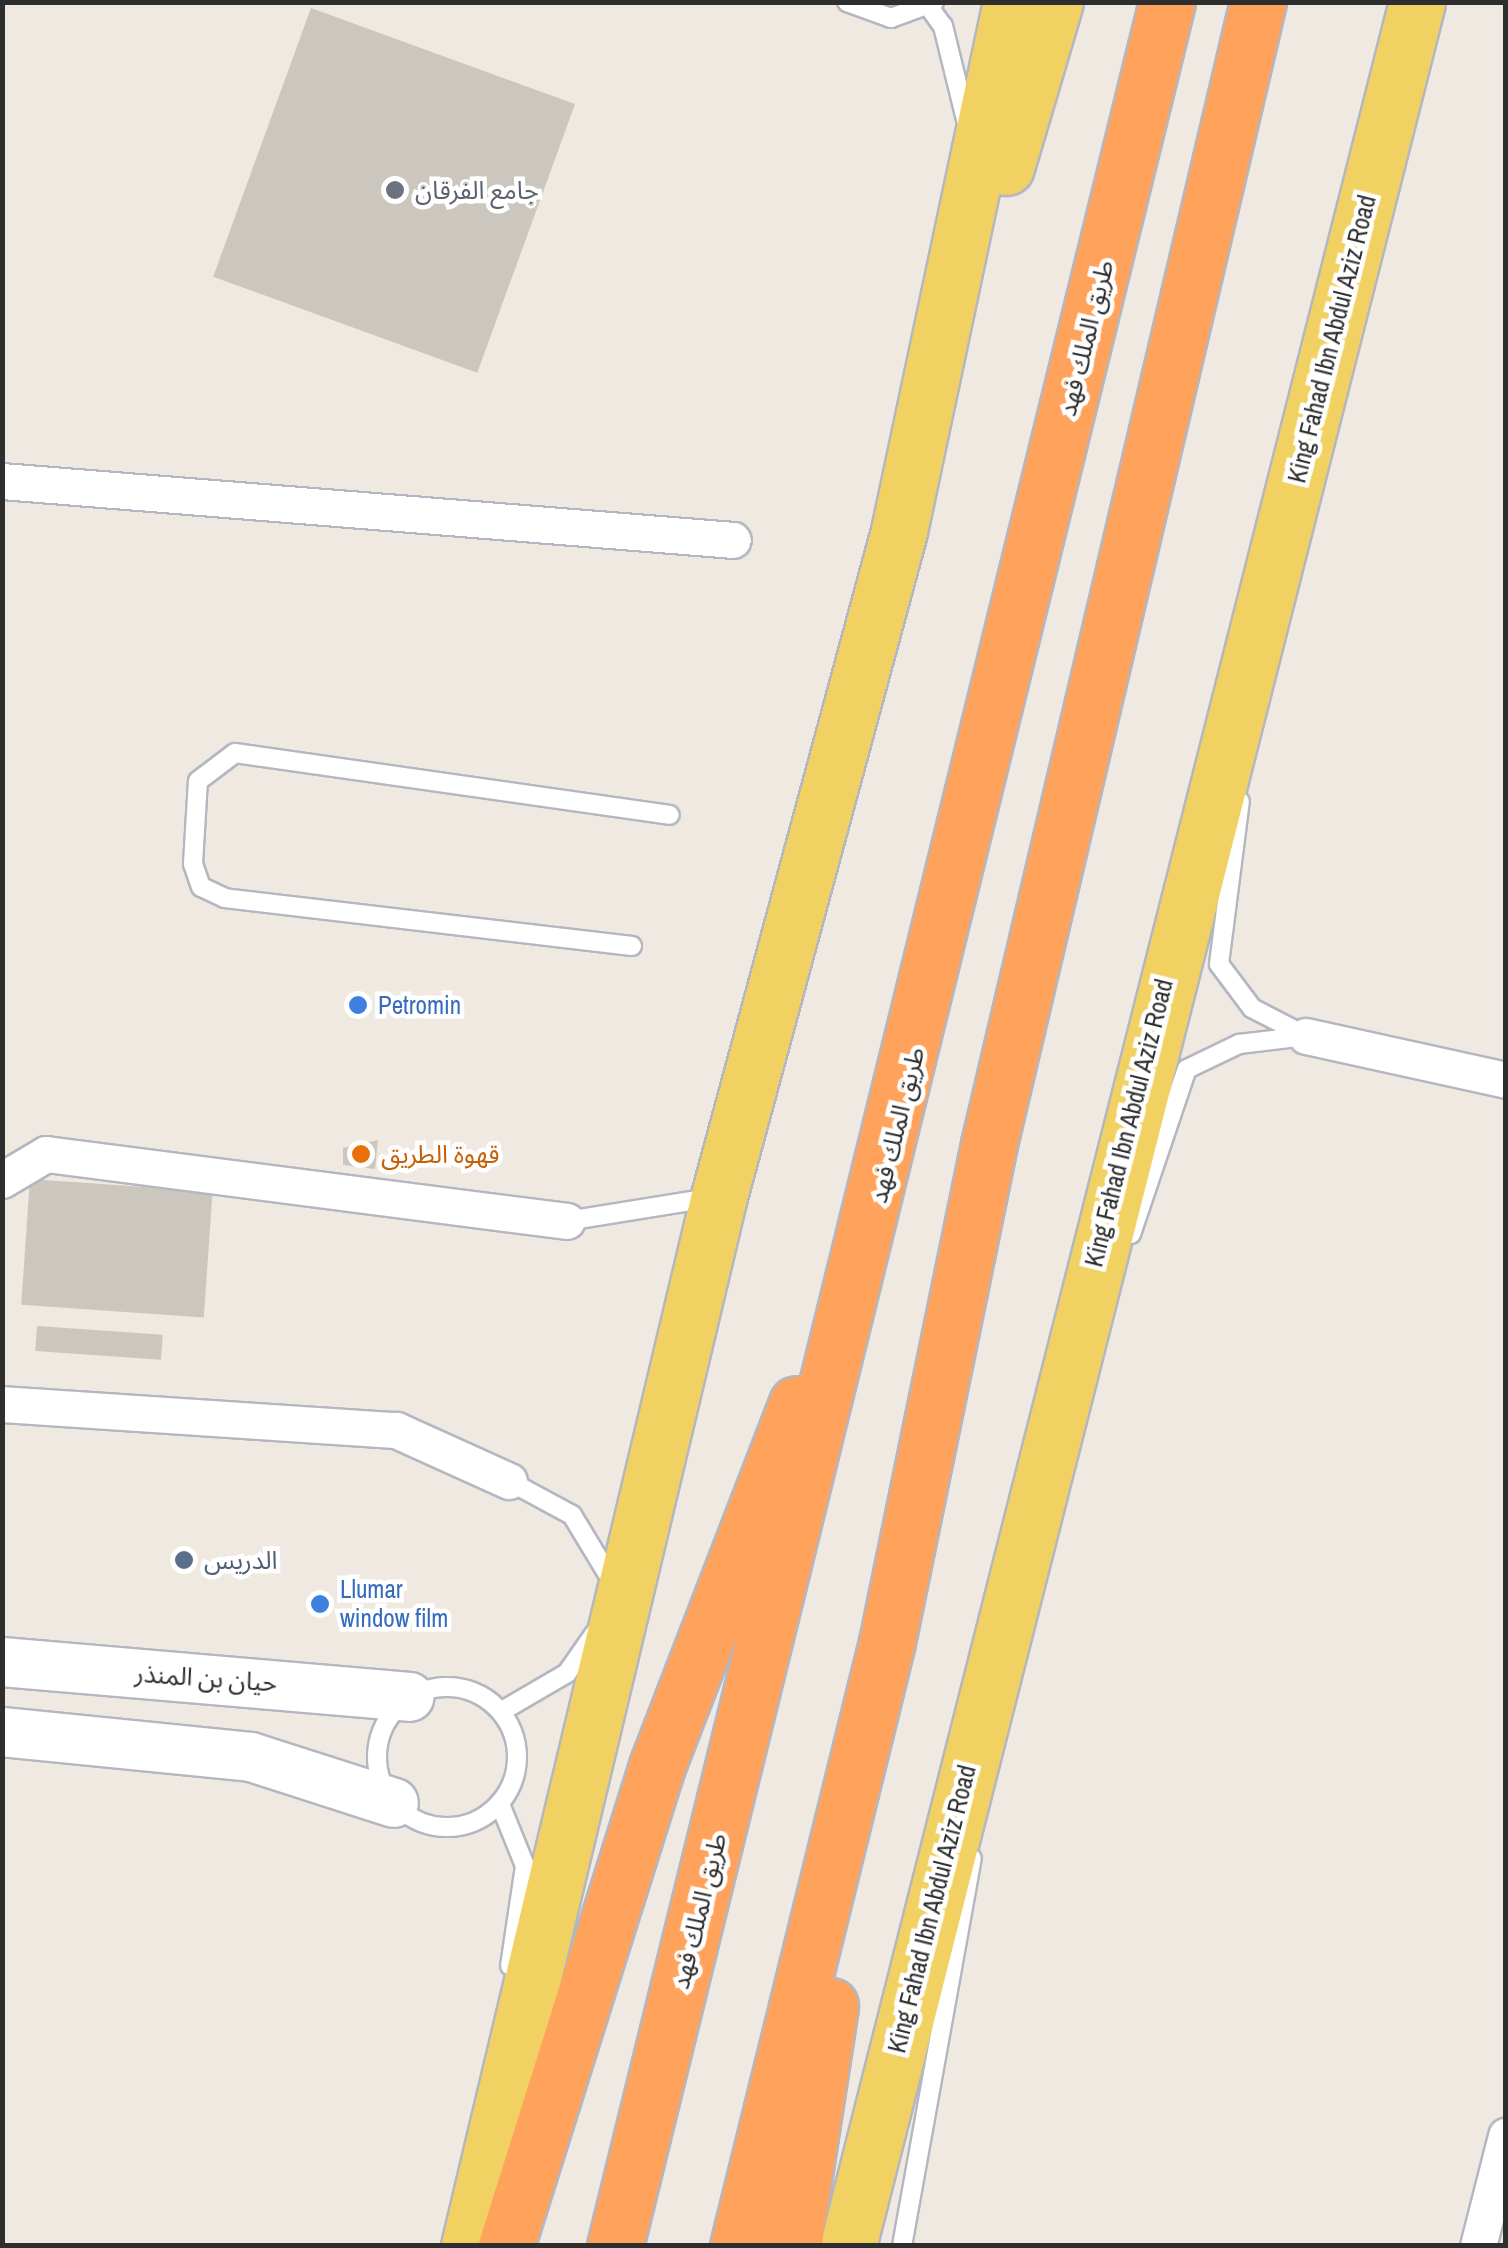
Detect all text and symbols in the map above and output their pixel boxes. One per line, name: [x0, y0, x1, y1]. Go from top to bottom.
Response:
place label: جامع الفرقان: [415, 175, 539, 205]
marker: جامع الفرقان: [384, 179, 406, 201]
street label: King Fahad Ibn Abdul Aziz Road: [1281, 191, 1383, 487]
street label: طريق الملك فهد: [1052, 257, 1120, 419]
street label: King Fahad Ibn Abdul Aziz Road: [1078, 975, 1180, 1271]
place label: Petromin: [378, 990, 461, 1020]
marker: Petromin: [347, 994, 369, 1016]
street label: طريق الملك فهد: [863, 1044, 931, 1206]
place label: قهوة الطريق: [381, 1139, 499, 1169]
marker: قهوة الطريق: [350, 1143, 372, 1165]
place label: الدريس: [204, 1545, 277, 1575]
marker: الدريس: [173, 1549, 195, 1571]
place label: Llumar window film: [340, 1575, 448, 1634]
marker: Llumar window film: [309, 1593, 331, 1615]
street label: حيان بن المنذر: [134, 1658, 278, 1698]
street label: King Fahad Ibn Abdul Aziz Road: [881, 1761, 983, 2057]
street label: طريق الملك فهد: [665, 1830, 733, 1992]

